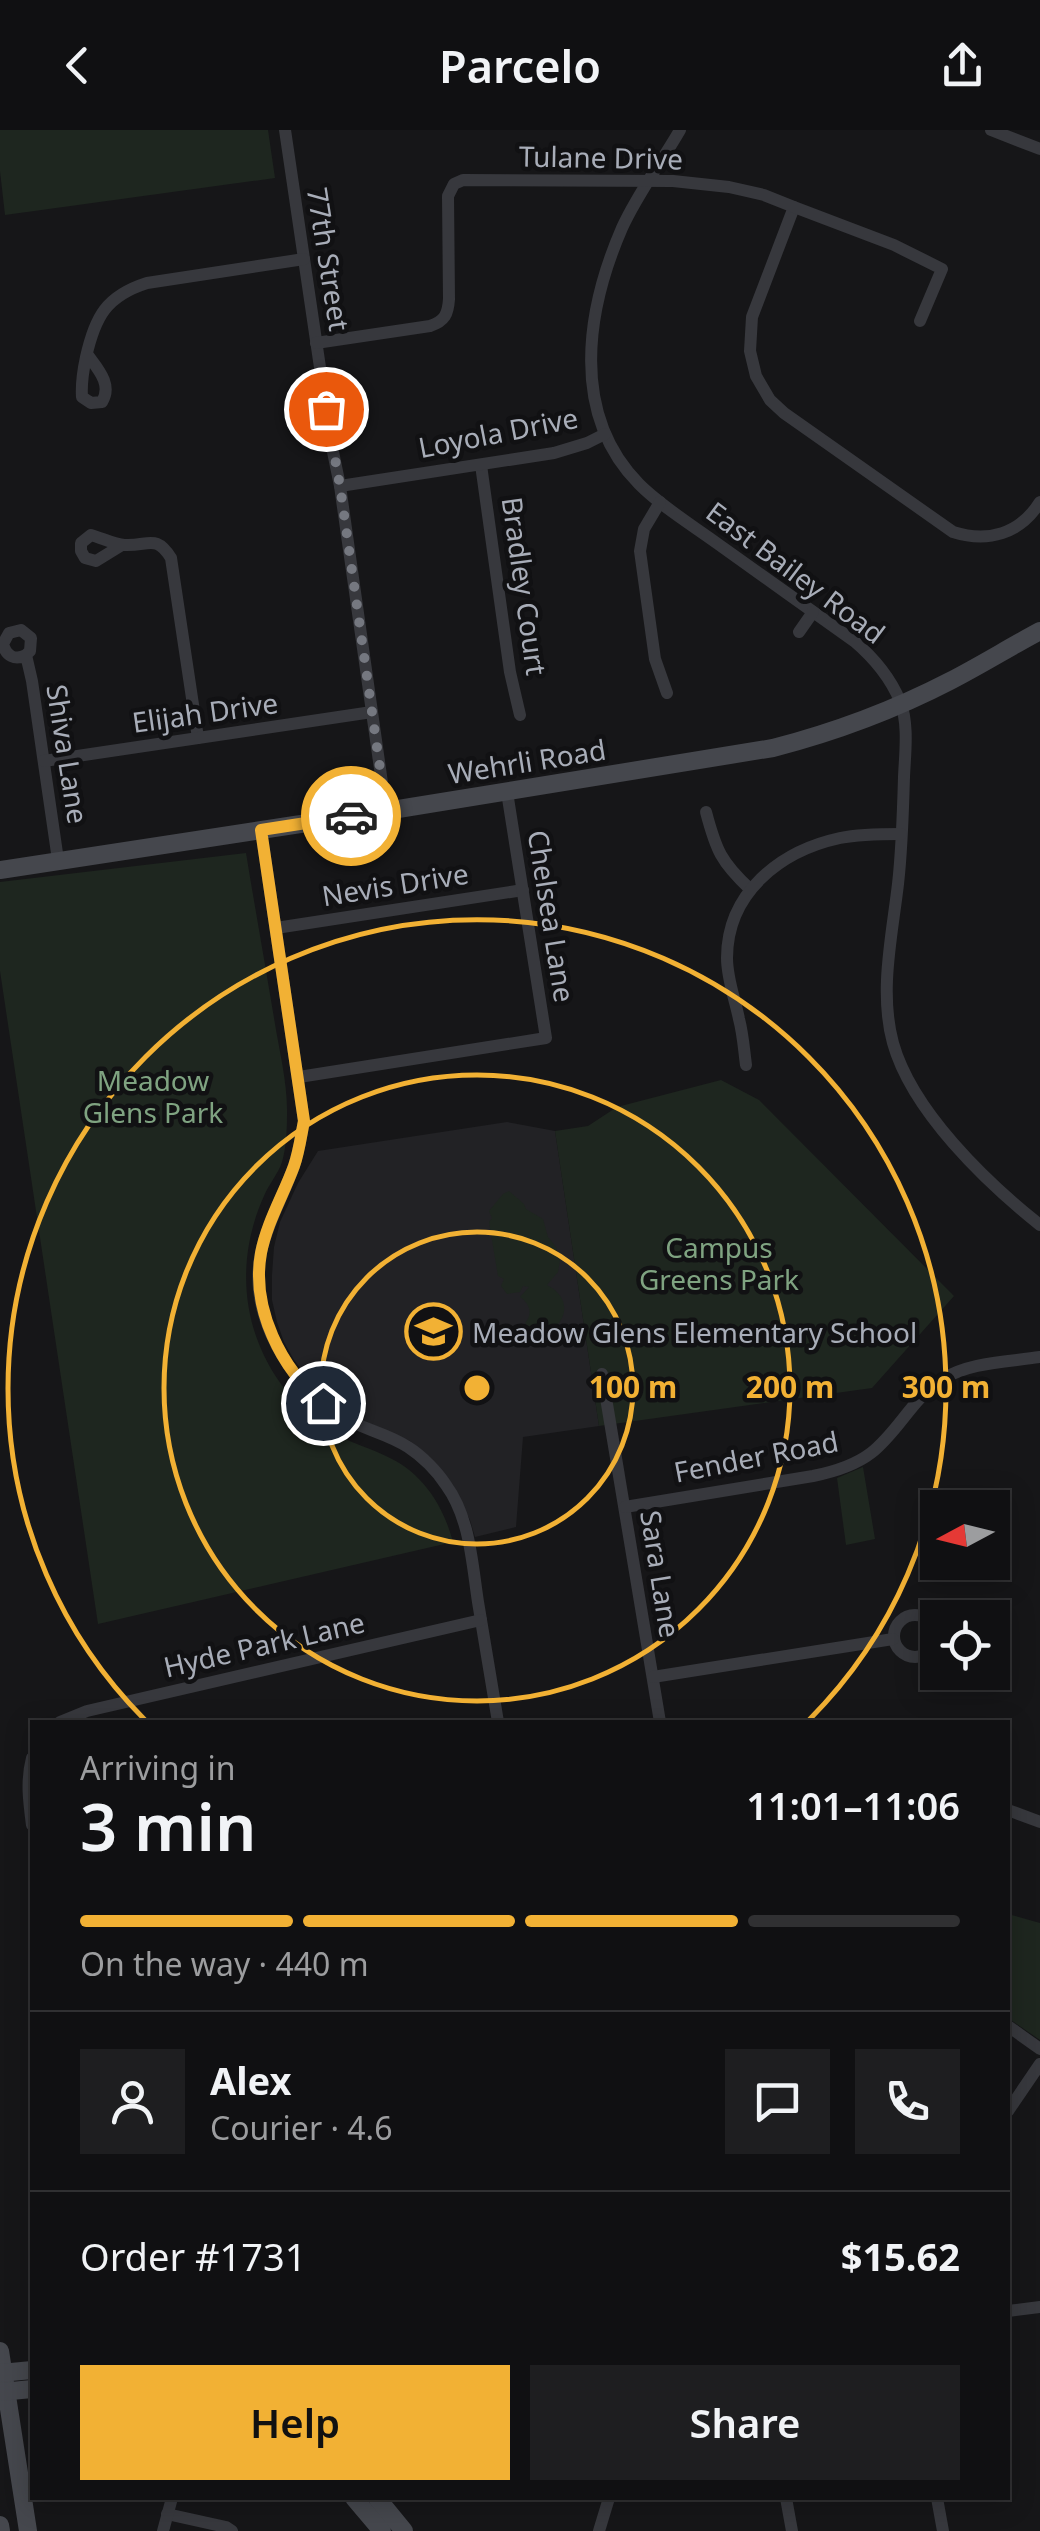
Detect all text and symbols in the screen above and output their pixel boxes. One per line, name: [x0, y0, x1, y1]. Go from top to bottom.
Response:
text: Parcelo: [439, 35, 601, 96]
icon: back: [50, 38, 105, 93]
icon: share: [935, 38, 990, 93]
street label: Tulane Drive: [519, 137, 683, 177]
street label: 77th Street: [299, 184, 359, 334]
pin: [284, 367, 369, 452]
icon: bag: [299, 382, 354, 437]
street label: Loyola Drive: [415, 398, 581, 466]
street label: East Bailey Road: [699, 492, 893, 652]
street label: Bradley Court: [494, 494, 556, 678]
street label: Shiva Lane: [38, 682, 98, 826]
street label: Elijah Drive: [130, 683, 280, 741]
street label: Wehrli Road: [445, 730, 609, 792]
courier: [301, 766, 401, 866]
icon: car: [324, 789, 379, 844]
street label: Chelsea Lane: [520, 827, 584, 1005]
street label: Nevis Drive: [319, 854, 471, 914]
park label: Meadow Glens Park: [83, 1061, 223, 1131]
park label: Campus Greens Park: [639, 1228, 799, 1298]
school or university icon: Meadow Glens Elementary School: [403, 1302, 463, 1362]
place label: Meadow Glens Elementary School: [472, 1313, 917, 1351]
pin: [281, 1361, 366, 1446]
text: 100 m: [589, 1366, 677, 1407]
text: 200 m: [746, 1366, 834, 1407]
text: 300 m: [902, 1366, 990, 1407]
centre of rings: [459, 1370, 495, 1406]
icon: home: [296, 1376, 351, 1431]
street label: Fender Road: [671, 1421, 841, 1491]
north arrow: [920, 1490, 1010, 1580]
map controls: [920, 1490, 1010, 1690]
street label: Sara Lane: [632, 1508, 690, 1640]
button: locate: [920, 1600, 1010, 1690]
street label: Hyde Park Lane: [160, 1602, 368, 1686]
text: Arriving in: [80, 1746, 235, 1789]
text: 11:01–11:06: [746, 1779, 960, 1831]
text: 3 min: [80, 1782, 256, 1870]
text: On the way · 440 m: [80, 1942, 369, 1985]
button: person: [80, 2049, 185, 2154]
button: chat: [725, 2049, 830, 2154]
button: phone: [855, 2049, 960, 2154]
text: Alex: [210, 2054, 292, 2106]
text: Courier · 4.6: [210, 2106, 393, 2149]
text: Order #1731: [80, 2230, 306, 2282]
text: $15.62: [841, 2230, 960, 2282]
button: Help: [80, 2365, 510, 2480]
button: Share: [530, 2365, 960, 2480]

